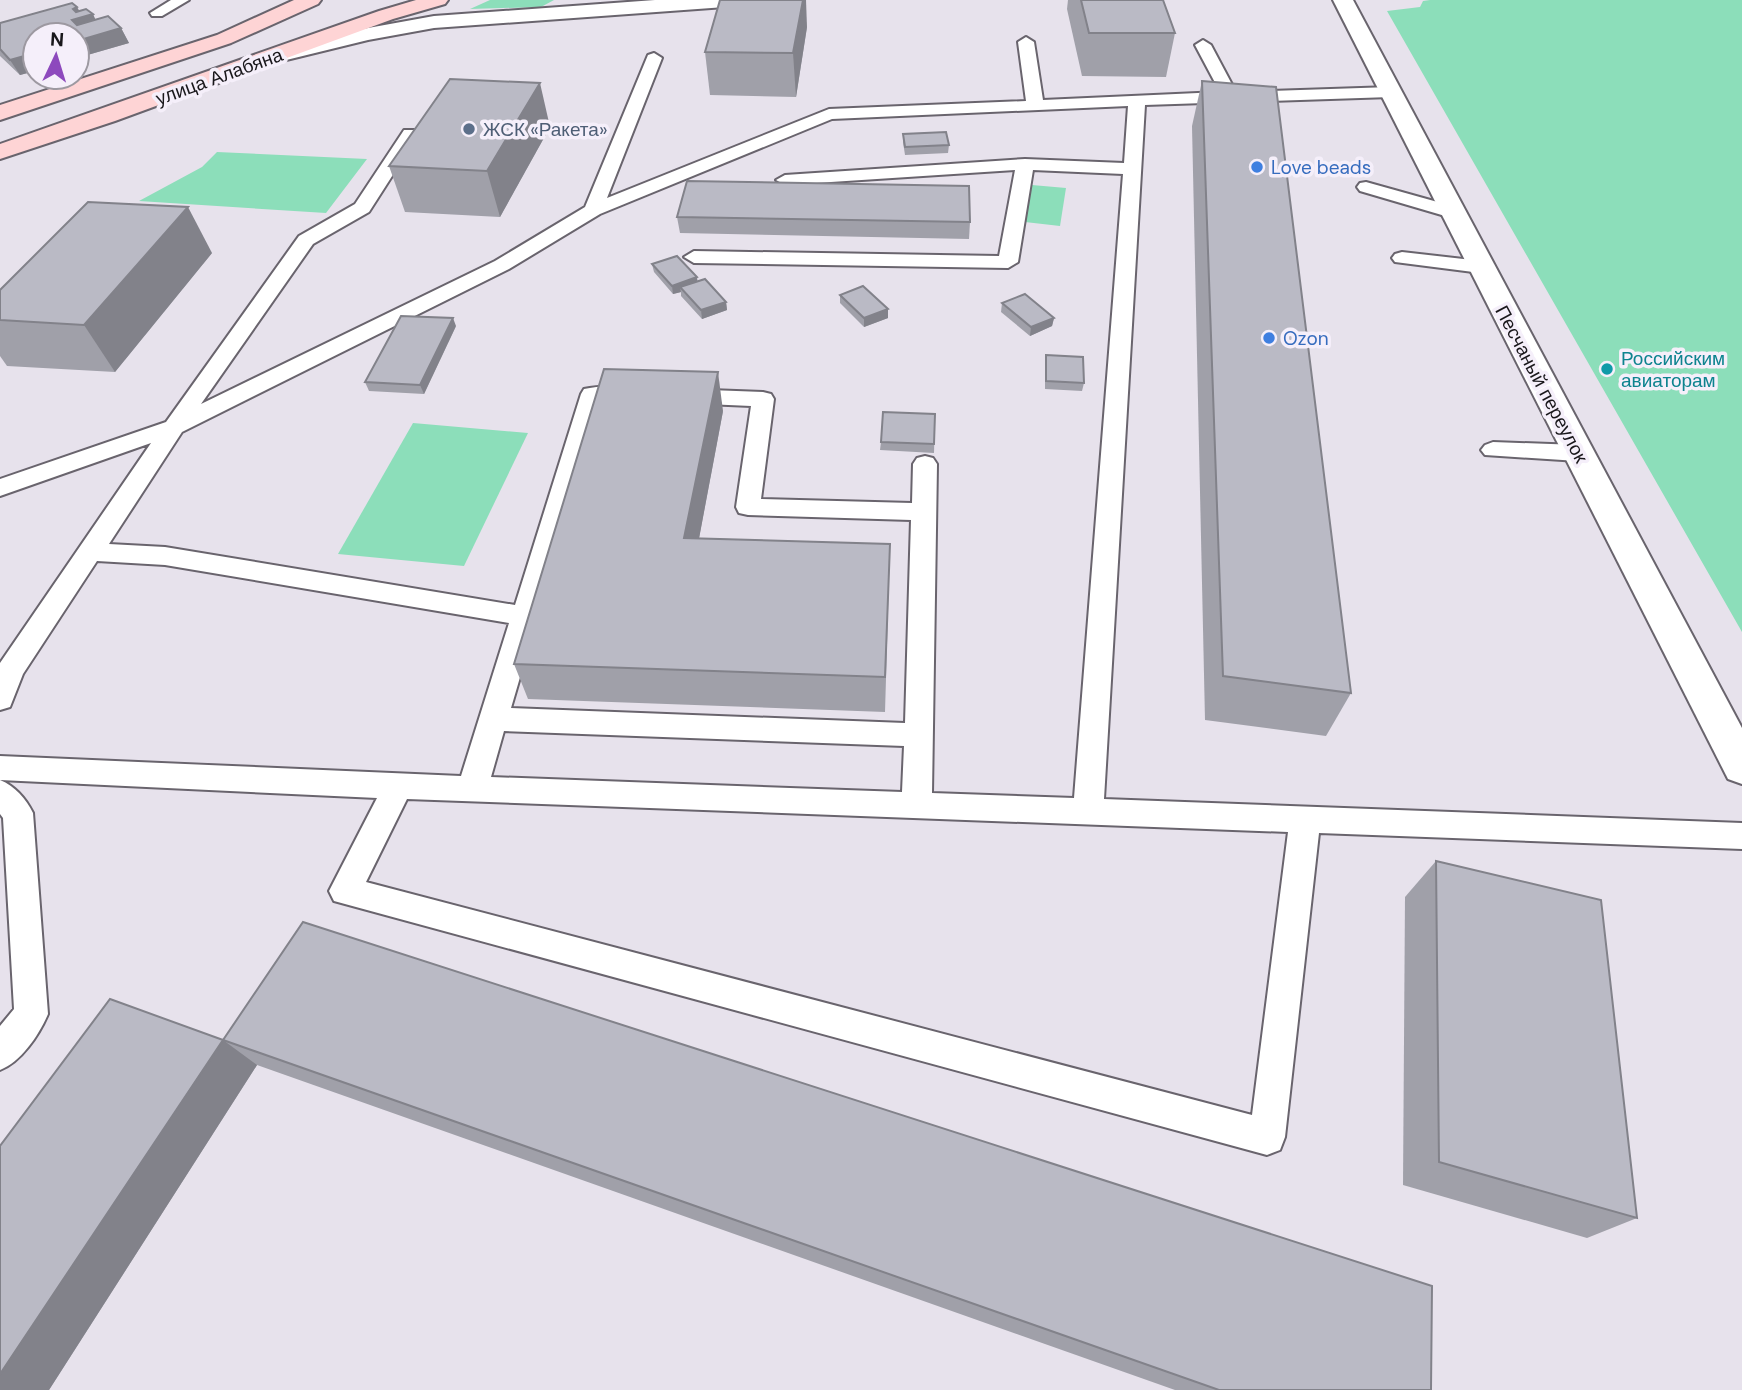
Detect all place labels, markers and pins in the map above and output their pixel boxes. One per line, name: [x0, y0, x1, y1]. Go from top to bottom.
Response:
place label: ЖСК «Ракета»: [483, 117, 607, 142]
marker: ЖСК «Ракета»: [461, 121, 477, 137]
place label: Love beads: [1271, 155, 1371, 180]
marker: Love beads: [1249, 159, 1265, 175]
place label: Ozon: [1283, 326, 1329, 351]
marker: Ozon: [1261, 330, 1277, 346]
place label: Российским авиаторам: [1621, 346, 1725, 393]
marker: Российским авиаторам: [1599, 361, 1615, 377]

